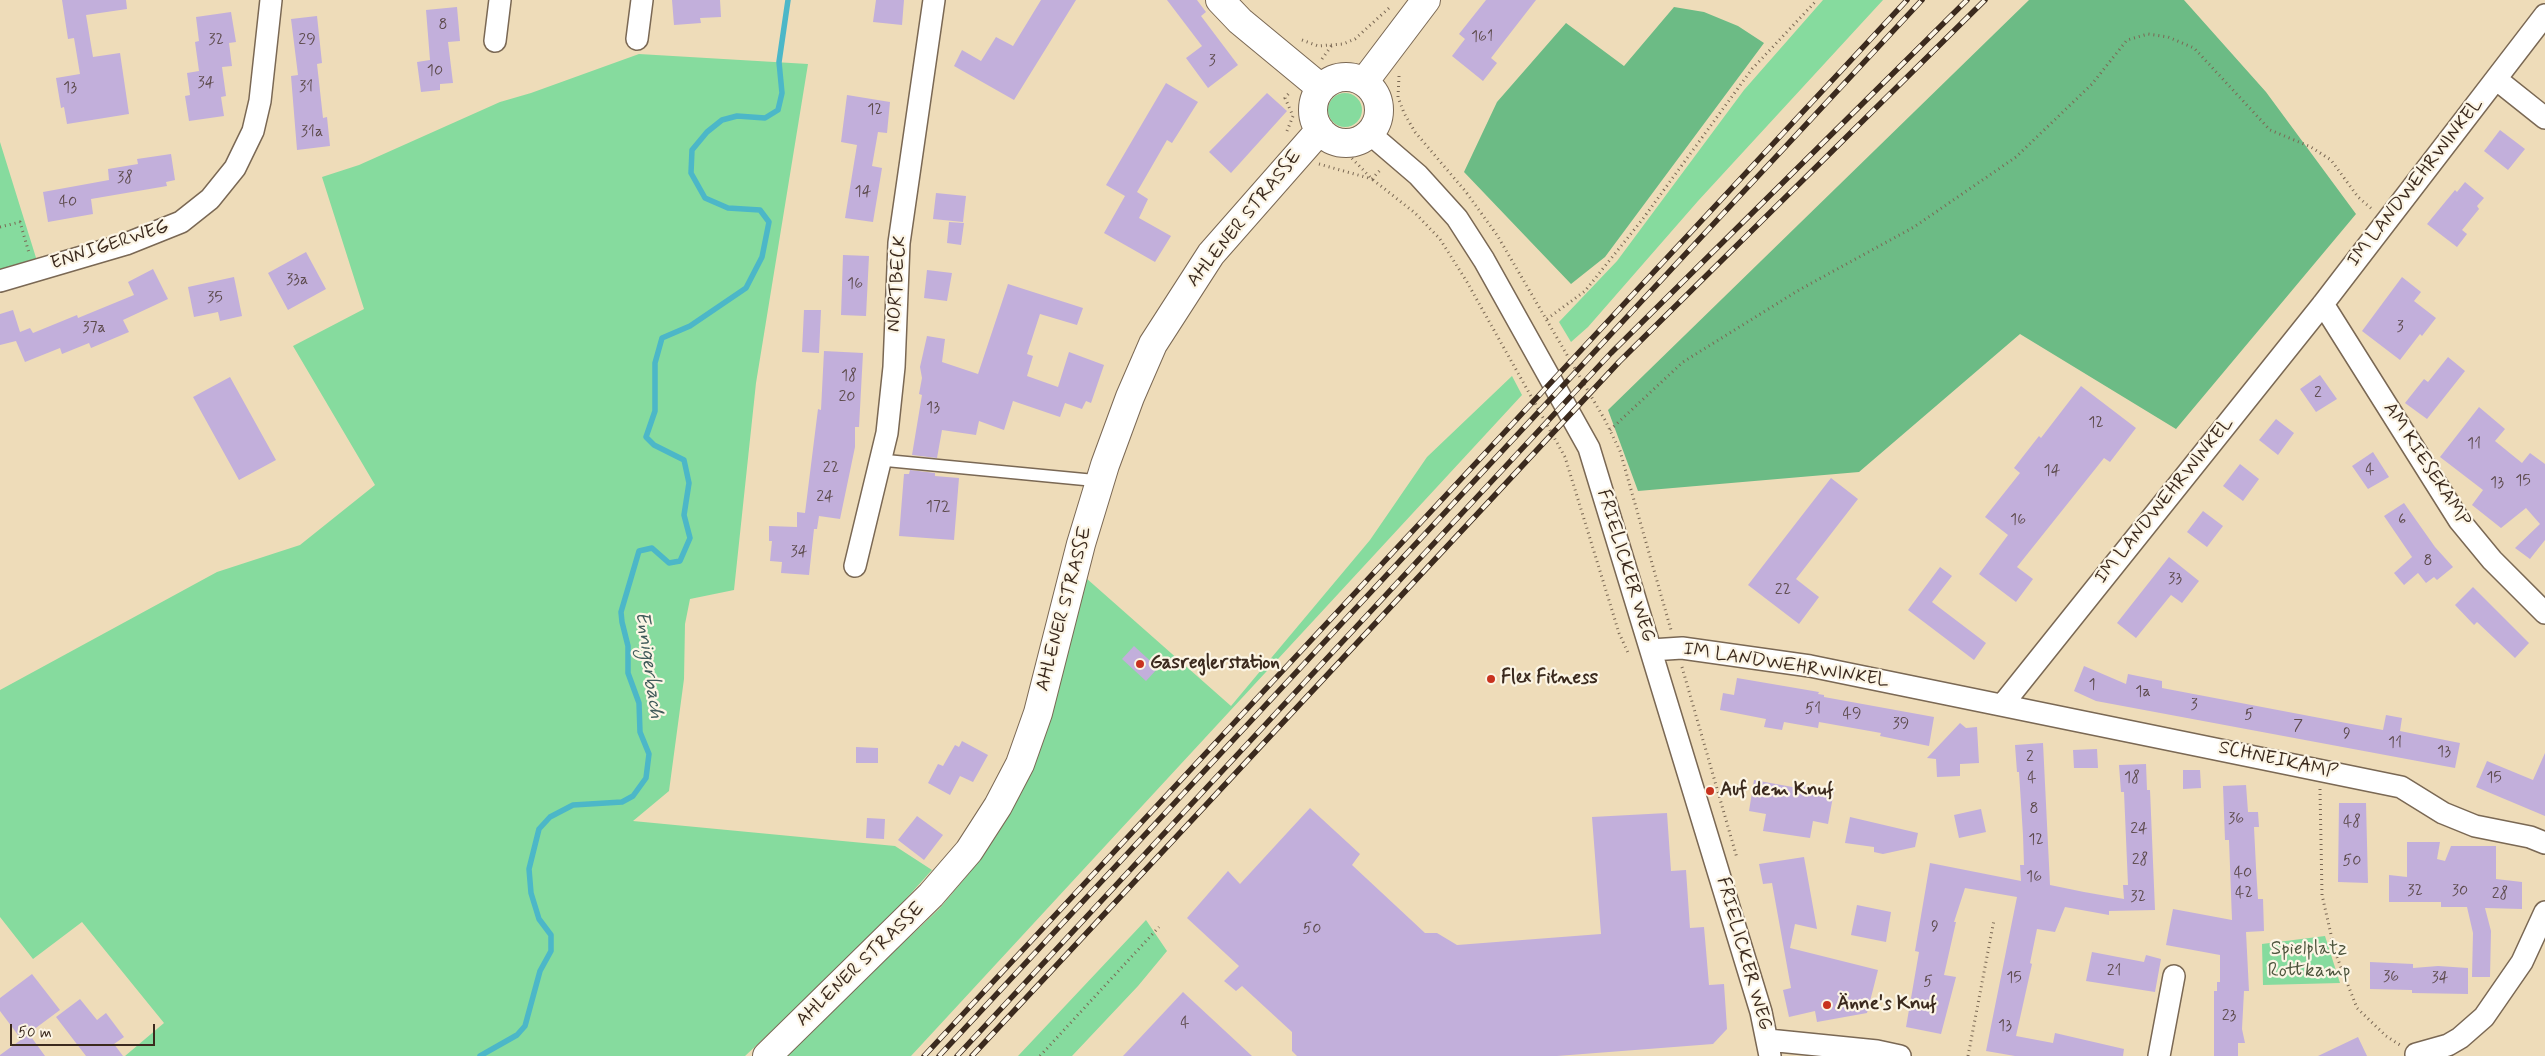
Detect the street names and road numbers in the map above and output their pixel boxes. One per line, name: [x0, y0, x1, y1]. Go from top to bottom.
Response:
street label: IM LANDWEHRWINKEL: [2343, 94, 2489, 272]
street label: AHLENER STRASSE: [1183, 146, 1307, 292]
street label: ENNIGERWEG: [48, 216, 172, 276]
street label: NORTBECK: [883, 235, 913, 333]
street label: AM KIESEKAMP: [2377, 399, 2475, 531]
street label: IM LANDWEHRWINKEL: [2091, 413, 2239, 589]
street label: FRIELICKER WEG: [1591, 487, 1659, 645]
street label: AHLENER STRASSE: [1032, 524, 1098, 694]
street label: IM LANDWEHRWINKEL: [1682, 638, 1890, 694]
street label: SCHNEIKAMP: [2216, 737, 2340, 785]
street label: FRIELICKER WEG: [1710, 875, 1776, 1033]
street label: AHLENER STRASSE: [792, 898, 930, 1032]

